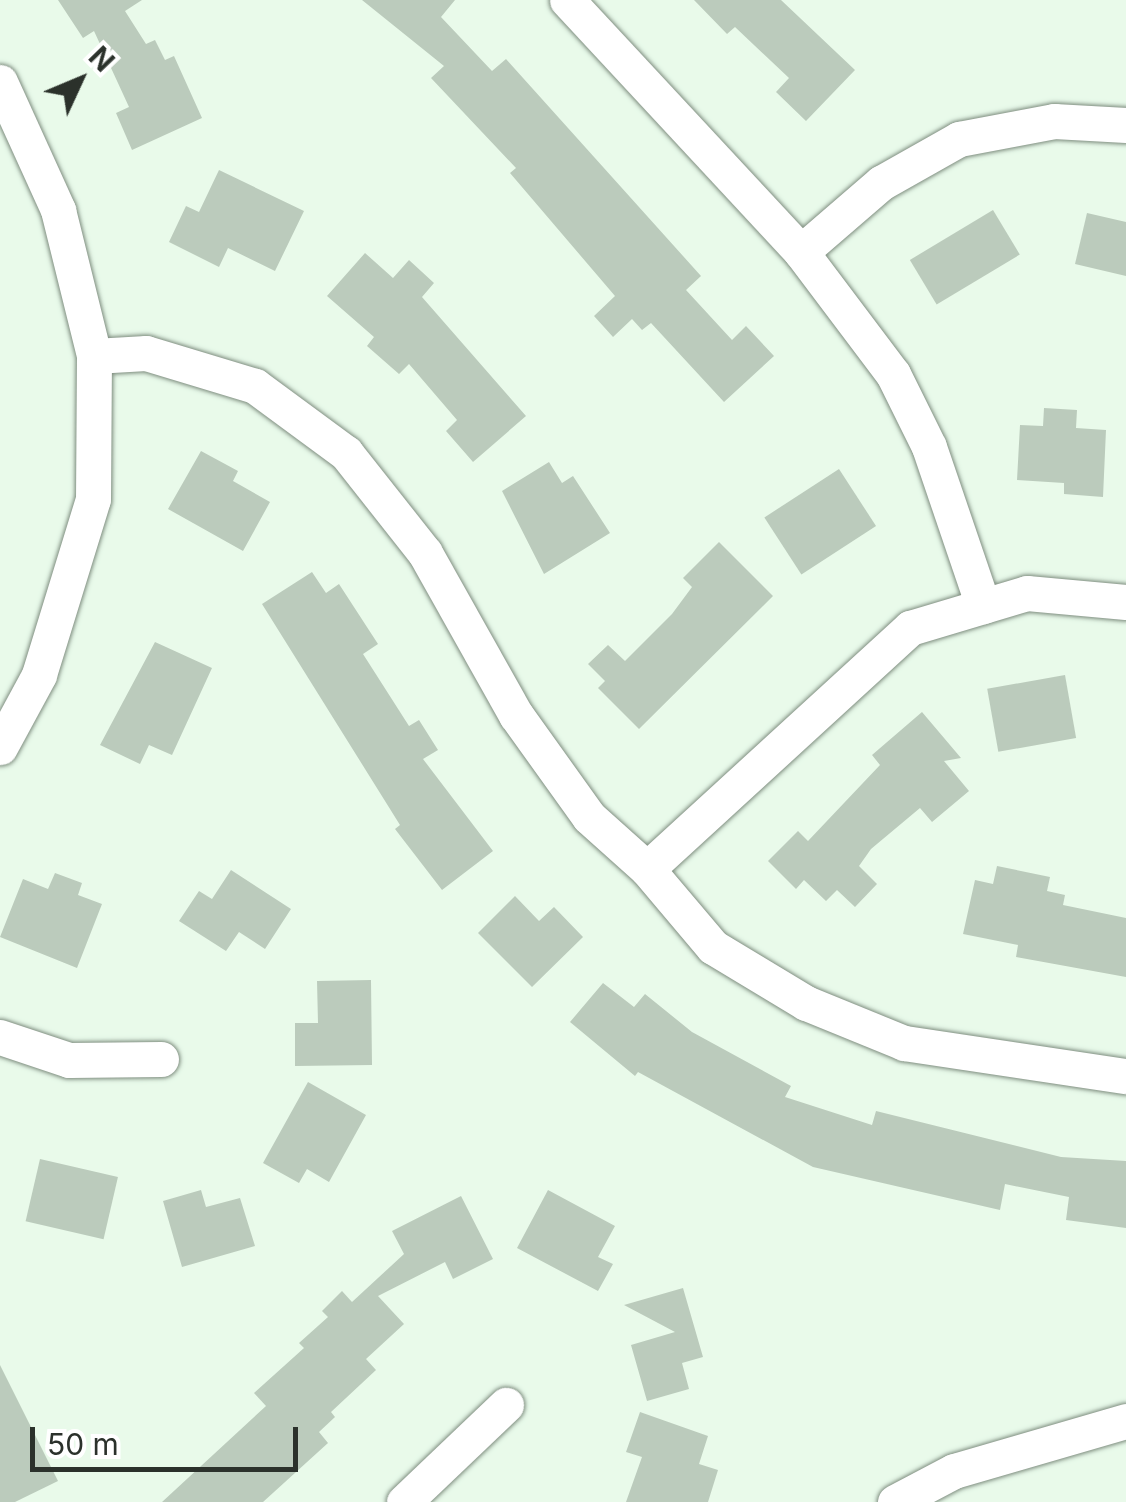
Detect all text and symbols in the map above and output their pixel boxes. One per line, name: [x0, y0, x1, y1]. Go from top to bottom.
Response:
north arrow: [30, 30, 130, 130]
text: N: [82, 40, 121, 79]
scale bar: [35, 1407, 302, 1469]
text: 50 m: [47, 1426, 119, 1462]

